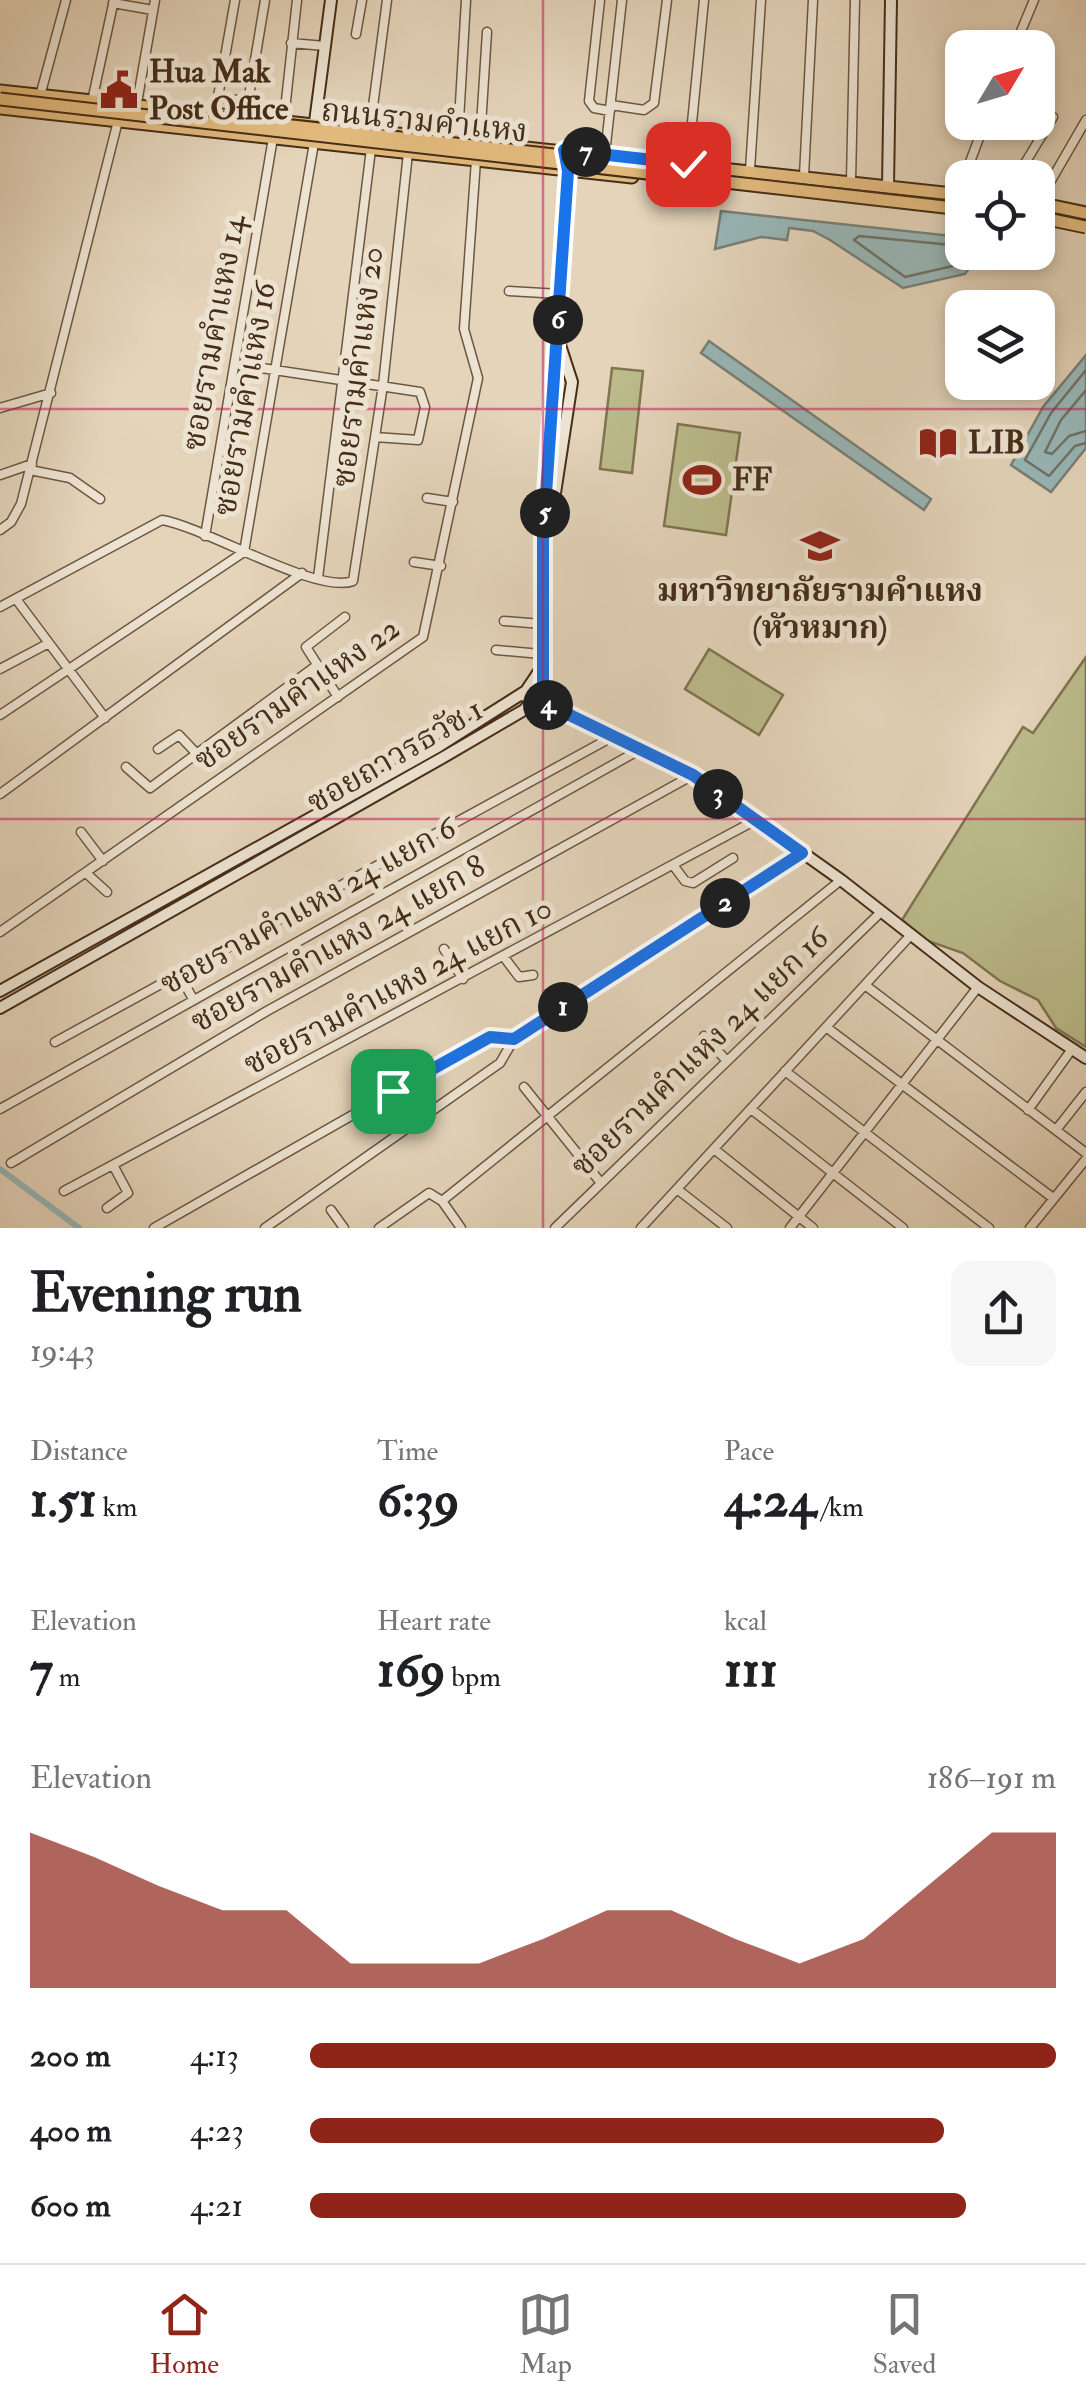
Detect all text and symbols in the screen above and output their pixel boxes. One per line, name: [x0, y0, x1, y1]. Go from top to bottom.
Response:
north arrow: [945, 30, 1055, 140]
map controls: [945, 30, 1055, 400]
place label: Hua Mak Post Office: [149, 52, 289, 129]
public building icon: Hua Mak Post Office: [98, 69, 140, 111]
street label: ถนนรามคำแหง: [319, 90, 529, 152]
pin: [646, 122, 731, 207]
pin: 7: [561, 127, 611, 177]
text: 7: [580, 134, 592, 169]
icon: check: [661, 137, 716, 192]
button: locate: [945, 160, 1055, 270]
street label: ซอยรามคำแหง 14: [174, 211, 255, 454]
street label: ซอยรามคำแหง 20: [323, 244, 393, 490]
street label: ซอยรามคำแหง 16: [205, 277, 286, 519]
button: layers: [945, 290, 1055, 400]
pin: 6: [533, 295, 583, 345]
text: 6: [551, 302, 565, 337]
library icon: LIB: [917, 422, 959, 464]
place label: LIB: [968, 423, 1025, 463]
sports icon: FF: [681, 459, 723, 501]
place label: FF: [732, 460, 772, 500]
pin: 5: [520, 488, 570, 538]
text: 5: [539, 495, 551, 530]
school or university icon: มหาวิทยาลัยรามคำแหง (หัวหมาก): [799, 525, 841, 567]
place label: มหาวิทยาลัยรามคำแหง (หัวหมาก): [657, 571, 983, 648]
street label: ซอยรามคำแหง 22: [186, 608, 408, 780]
pin: 4: [523, 680, 573, 730]
text: 4: [540, 687, 556, 722]
street label: ซอยถาวรธวัช 1: [300, 690, 490, 822]
pin: 3: [693, 769, 743, 819]
text: 3: [713, 776, 723, 811]
street label: ซอยรามคำแหง 24 แยก 6: [153, 807, 464, 1004]
street label: ซอยรามคำแหง 24 แยก 8: [184, 846, 492, 1042]
pin: 2: [700, 878, 750, 928]
text: 2: [718, 885, 732, 920]
street label: ซอยรามคำแหง 24 แยก 10: [237, 888, 559, 1084]
street label: ซอยรามคำแหง 24 แยก 16: [563, 919, 837, 1185]
pin: 1: [538, 982, 588, 1032]
pin: [351, 1049, 436, 1134]
icon: arrive: [366, 1064, 421, 1119]
text: Evening run: [30, 1259, 302, 1328]
button: share: [951, 1261, 1056, 1366]
text: 19:43: [30, 1331, 95, 1371]
text: Distance: [30, 1434, 128, 1469]
text: Time: [377, 1434, 438, 1469]
text: Pace: [724, 1434, 774, 1469]
text: 1.51: [30, 1469, 97, 1532]
text: 6:39: [377, 1469, 459, 1532]
text: 4:24: [724, 1469, 816, 1532]
text: km: [97, 1490, 138, 1525]
text: /km: [816, 1490, 864, 1525]
text: Elevation: [30, 1604, 137, 1639]
text: Heart rate: [377, 1604, 491, 1639]
text: kcal: [724, 1604, 767, 1639]
text: 7: [30, 1639, 53, 1702]
text: 169: [377, 1639, 445, 1702]
text: 111: [724, 1639, 778, 1702]
text: m: [53, 1660, 81, 1695]
text: bpm: [445, 1660, 501, 1695]
text: Elevation: [30, 1758, 152, 1798]
text: 186–191 m: [927, 1758, 1056, 1798]
text: 200 m: [30, 2036, 111, 2076]
text: 4:13: [190, 2036, 239, 2076]
text: 400 m: [30, 2111, 112, 2151]
text: 4:23: [190, 2111, 244, 2151]
text: 600 m: [30, 2186, 111, 2226]
text: 4:21: [190, 2186, 243, 2226]
tab: Home: [150, 2287, 219, 2382]
tab: Map: [518, 2287, 573, 2382]
tab: Saved: [872, 2287, 936, 2382]

